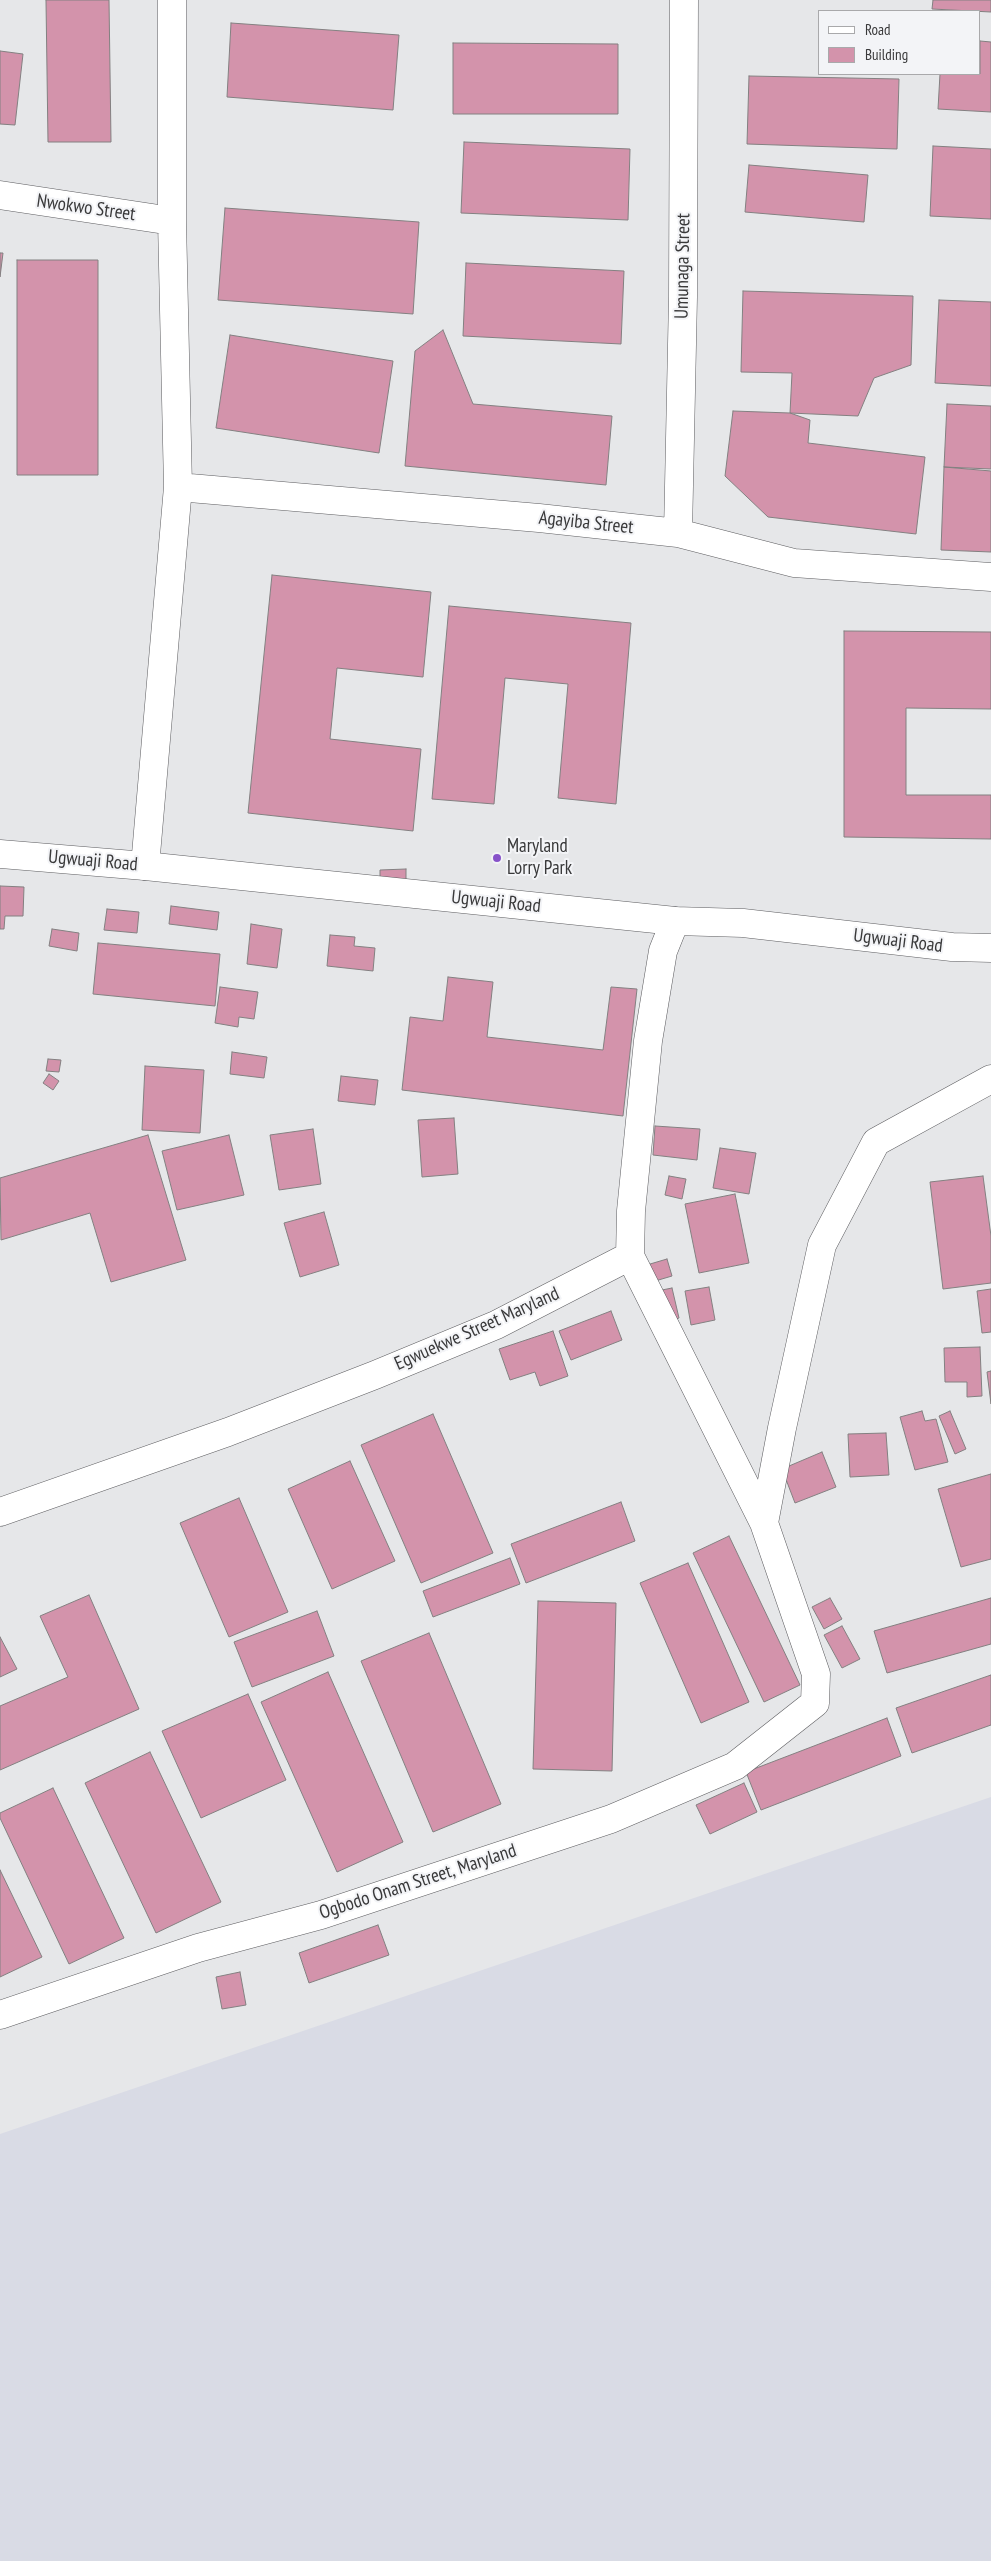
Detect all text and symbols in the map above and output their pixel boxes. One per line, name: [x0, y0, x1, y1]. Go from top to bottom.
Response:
legend: [818, 10, 981, 75]
text: Road: [865, 20, 891, 39]
text: Building: [865, 45, 908, 64]
street label: Nwokwo Street: [35, 190, 137, 226]
street label: Umunaga Street: [671, 213, 695, 319]
street label: Agayiba Street: [538, 507, 634, 539]
place label: Maryland Lorry Park: [507, 836, 572, 880]
street label: Ugwuaji Road: [47, 846, 139, 876]
marker: Maryland Lorry Park: [491, 852, 503, 864]
street label: Ugwuaji Road: [450, 886, 542, 918]
street label: Ugwuaji Road: [852, 924, 944, 958]
street label: Egwuekwe Street Maryland: [391, 1282, 563, 1376]
street label: Ogbodo Onam Street, Maryland: [317, 1839, 519, 1925]

